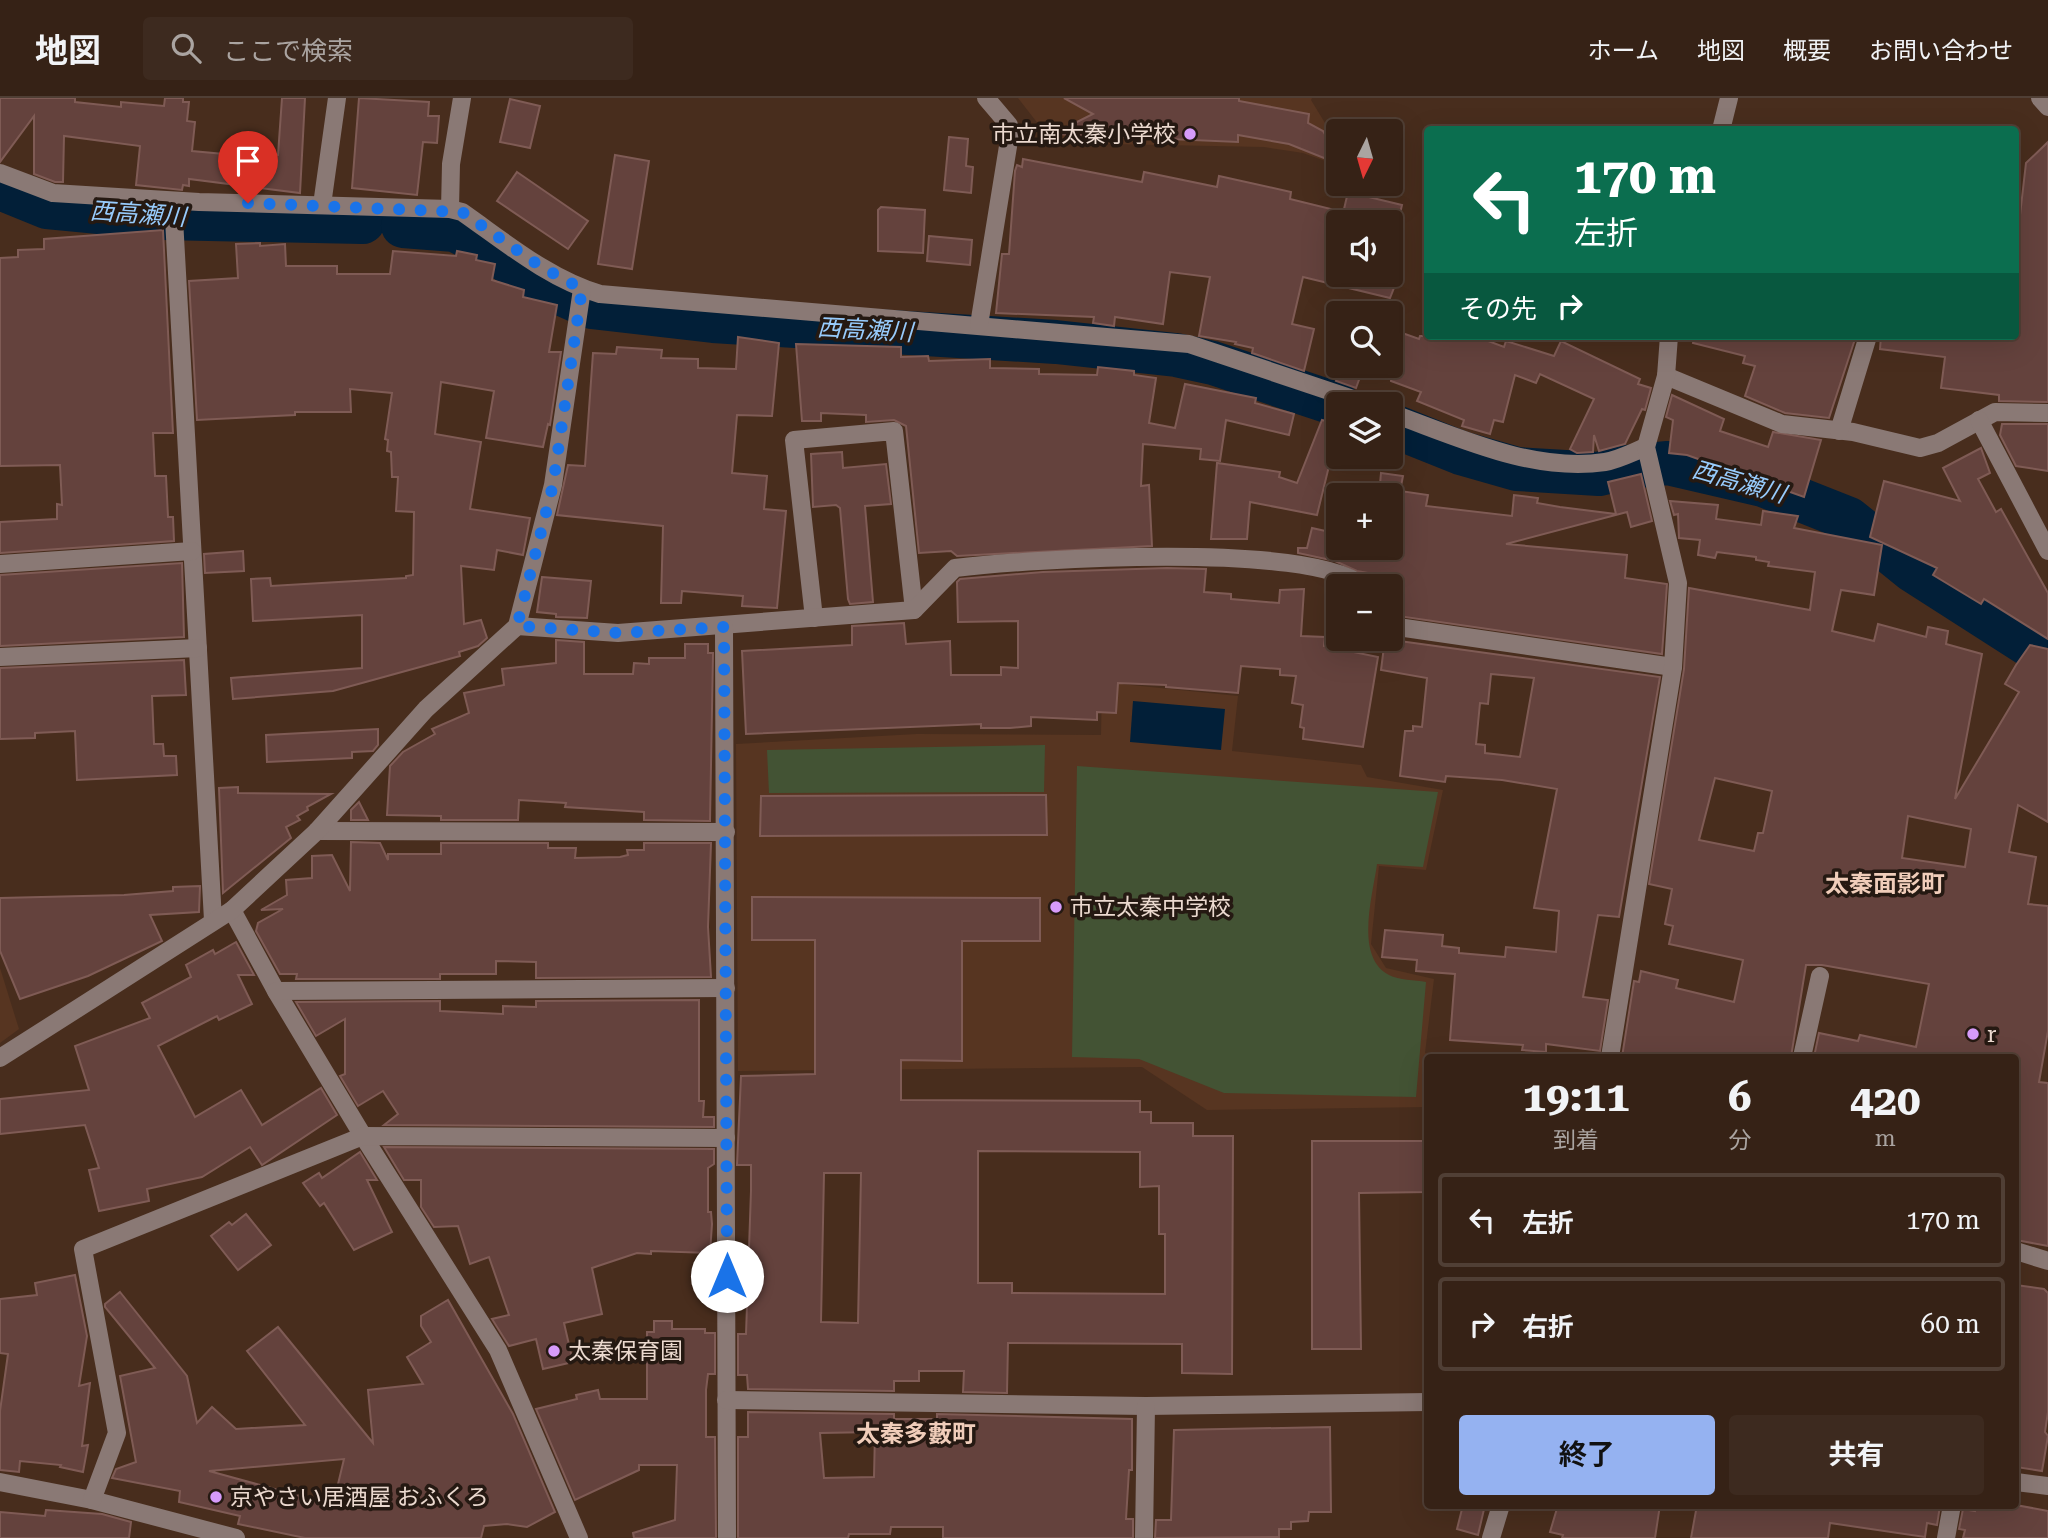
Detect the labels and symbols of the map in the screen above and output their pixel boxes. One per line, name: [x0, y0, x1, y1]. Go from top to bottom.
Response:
north arrow: [1326, 119, 1404, 196]
place label: 市立南太秦小学校: [992, 121, 1176, 148]
marker: 市立南太秦小学校: [1182, 126, 1198, 142]
pin: [218, 131, 278, 203]
water label: 西高瀬川: [89, 197, 190, 232]
water label: 西高瀬川: [816, 314, 917, 347]
water label: 西高瀬川: [1689, 455, 1792, 510]
district label: 太秦面影町: [1825, 870, 1945, 898]
place label: 市立太秦中学校: [1070, 894, 1231, 921]
marker: 市立太秦中学校: [1048, 899, 1064, 915]
place label: r: [1987, 1021, 1996, 1048]
marker: r: [1965, 1026, 1981, 1042]
position arrow: [690, 1239, 764, 1313]
place label: 太秦保育園: [568, 1338, 683, 1365]
marker: 太秦保育園: [546, 1343, 562, 1359]
district label: 太秦多藪町: [856, 1420, 976, 1448]
place label: 京やさい居酒屋 おふくろ: [230, 1484, 489, 1511]
marker: 京やさい居酒屋 おふくろ: [208, 1489, 224, 1505]

